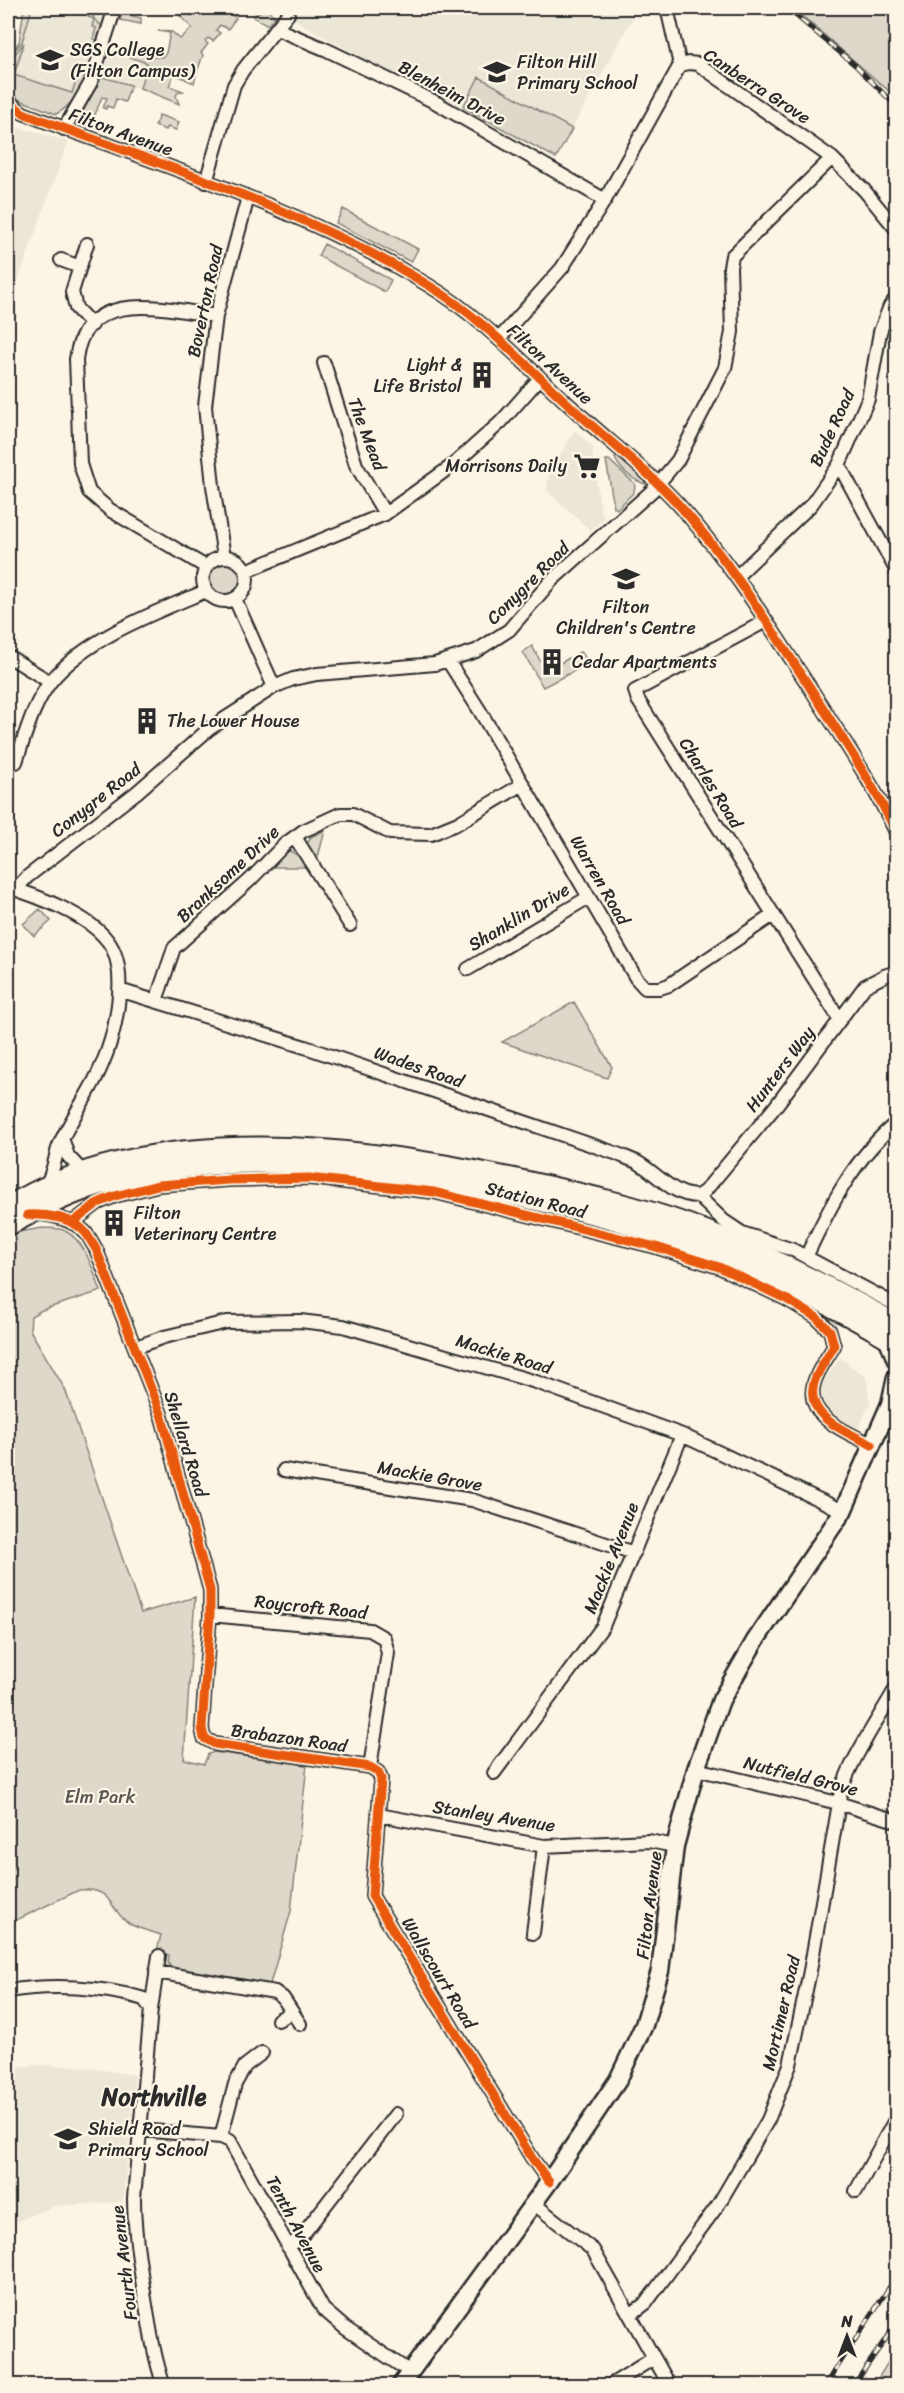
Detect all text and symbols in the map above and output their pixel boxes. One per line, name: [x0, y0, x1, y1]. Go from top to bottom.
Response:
place label: SGS College (Filton Campus): [70, 34, 196, 87]
street label: Canberra Grove: [697, 39, 817, 133]
school or university icon: SGS College (Filton Campus): [35, 45, 65, 75]
place label: Filton Hill Primary School: [517, 46, 639, 99]
street label: Blenheim Drive: [392, 51, 512, 135]
school or university icon: Filton Hill Primary School: [482, 57, 512, 87]
street label: Filton Avenue: [64, 98, 178, 166]
street label: Boverton Road: [177, 240, 233, 360]
street label: Filton Avenue: [499, 315, 601, 413]
place label: Light & Life Bristol: [373, 349, 463, 402]
building icon: Light & Life Bristol: [467, 360, 497, 390]
street label: Bude Road: [800, 382, 865, 472]
street label: The Mead: [338, 393, 396, 477]
place label: Morrisons Daily: [445, 450, 568, 482]
supermarket icon: Morrisons Daily: [572, 451, 602, 481]
street label: Conygre Road: [478, 532, 579, 633]
school or university icon: Filton Children's Centre: [611, 564, 641, 594]
place label: Filton Children's Centre: [556, 591, 696, 644]
place label: Cedar Apartments: [572, 646, 717, 678]
building icon: Cedar Apartments: [537, 647, 567, 677]
place label: The Lower House: [167, 705, 300, 737]
building icon: The Lower House: [132, 706, 162, 736]
street label: Charles Road: [670, 731, 753, 836]
street label: Conygre Road: [44, 753, 150, 846]
street label: Branksome Drive: [169, 817, 287, 931]
street label: Warren Road: [561, 829, 640, 932]
street label: Shanklin Drive: [462, 874, 576, 960]
street label: Hunters Way: [737, 1018, 824, 1119]
street label: Wades Road: [370, 1037, 470, 1098]
street label: Station Road: [482, 1172, 591, 1228]
place label: Filton Veterinary Centre: [134, 1197, 277, 1250]
building icon: Filton Veterinary Centre: [99, 1208, 129, 1238]
street label: Mackie Road: [452, 1324, 558, 1384]
street label: Shellard Road: [155, 1387, 218, 1502]
street label: Mackie Grove: [375, 1451, 485, 1501]
street label: Mackie Avenue: [574, 1497, 648, 1619]
street label: Roycroft Road: [253, 1585, 370, 1629]
street label: Brabazon Road: [229, 1714, 351, 1762]
street label: Nutfield Grove: [740, 1746, 862, 1806]
park label: Elm Park: [65, 1781, 136, 1813]
street label: Stanley Avenue: [430, 1791, 558, 1841]
street label: Filton Avenue: [626, 1849, 672, 1961]
street label: Wallscourt Road: [393, 1911, 486, 2037]
street label: Mortimer Road: [752, 1951, 810, 2074]
district label: Northville: [101, 2076, 207, 2118]
place label: Shield Road Primary School: [88, 2113, 210, 2166]
school or university icon: Shield Road Primary School: [53, 2124, 83, 2154]
street label: Tenth Avenue: [257, 2169, 335, 2279]
street label: Fourth Avenue: [101, 2203, 147, 2322]
north arrow: [817, 2306, 877, 2366]
text: N: [840, 2307, 853, 2336]

